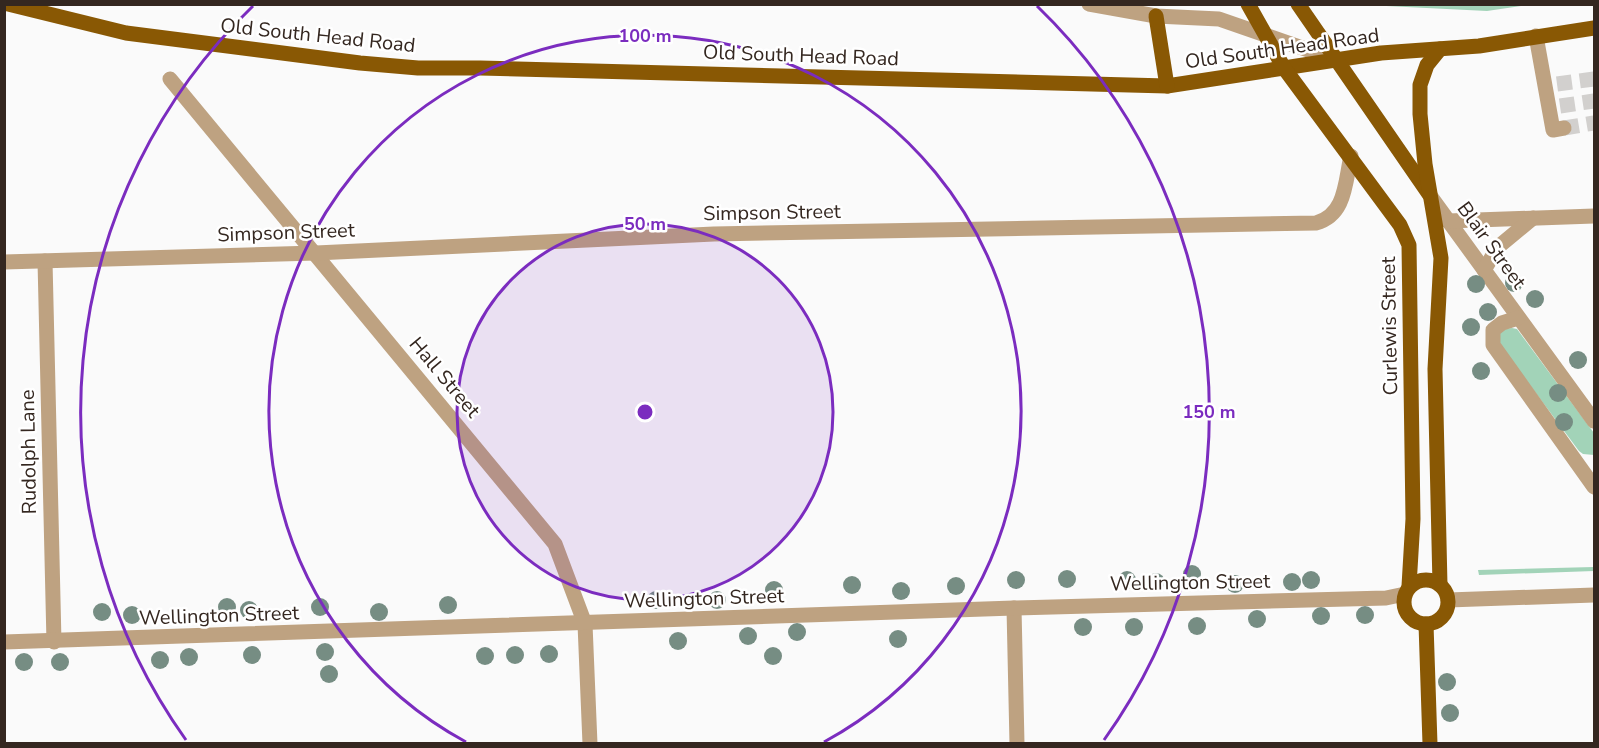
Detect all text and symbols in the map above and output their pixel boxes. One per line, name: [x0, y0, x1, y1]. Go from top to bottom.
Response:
street label: Old South Head Road: [219, 12, 417, 59]
street label: Old South Head Road: [1183, 21, 1381, 75]
text: 100 m: [618, 24, 672, 48]
street label: Old South Head Road: [703, 39, 899, 72]
street label: Blair Street: [1451, 196, 1533, 295]
street label: Simpson Street: [703, 198, 842, 227]
text: 50 m: [624, 212, 666, 236]
street label: Simpson Street: [217, 217, 356, 248]
street label: Curlewis Street: [1375, 255, 1404, 396]
street label: Hall Street: [403, 331, 487, 424]
street label: Rudolph Lane: [14, 389, 43, 515]
text: 150 m: [1182, 400, 1236, 424]
centre of rings: [635, 402, 655, 422]
street label: Wellington Street: [1110, 568, 1271, 597]
street label: Wellington Street: [624, 582, 786, 615]
street label: Wellington Street: [139, 599, 301, 632]

